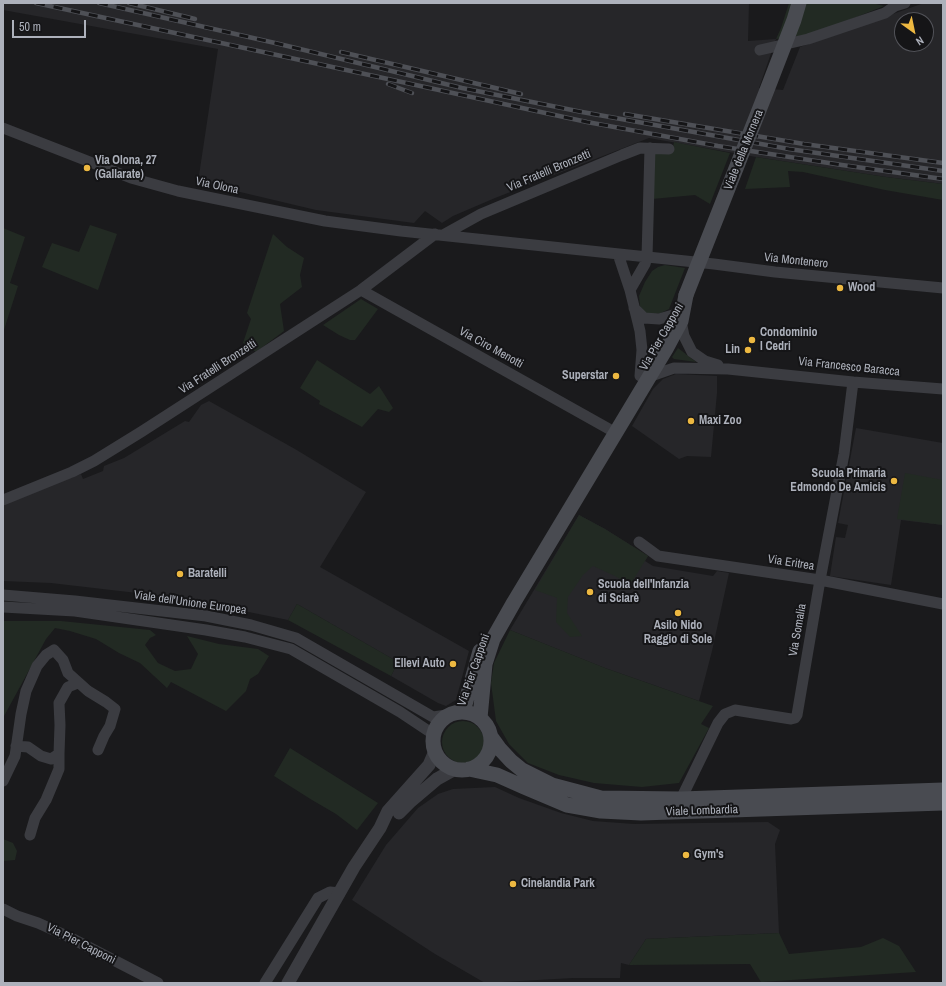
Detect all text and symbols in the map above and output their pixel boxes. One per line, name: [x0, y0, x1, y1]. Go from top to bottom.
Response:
scale bar: [14, 12, 88, 38]
north arrow: [894, 12, 934, 52]
text: 50 m: [19, 19, 41, 35]
text: N: [913, 34, 927, 49]
street label: Viale della Mornera: [721, 108, 767, 192]
street label: Via Fratelli Bronzetti: [505, 147, 593, 195]
place label: Via Olona, 27 (Gallarate): [95, 154, 157, 182]
marker: Via Olona, 27 (Gallarate): [82, 163, 92, 173]
street label: Via Olona: [194, 174, 240, 198]
street label: Via Montenero: [763, 250, 829, 272]
place label: Wood: [848, 281, 875, 295]
marker: Wood: [835, 283, 845, 293]
street label: Via Pier Capponi: [637, 301, 687, 373]
street label: Via Ciro Menotti: [456, 324, 526, 372]
place label: Condominio I Cedri: [760, 326, 817, 354]
marker: Condominio I Cedri: [747, 335, 757, 345]
street label: Via Fratelli Bronzetti: [177, 337, 259, 397]
place label: Lin: [725, 343, 740, 357]
marker: Lin: [743, 345, 753, 355]
street label: Via Francesco Baracca: [797, 355, 901, 379]
place label: Superstar: [562, 369, 608, 383]
marker: Superstar: [611, 371, 621, 381]
place label: Maxi Zoo: [699, 414, 742, 428]
marker: Maxi Zoo: [686, 416, 696, 426]
place label: Scuola Primaria Edmondo De Amicis: [790, 467, 886, 495]
marker: Scuola Primaria Edmondo De Amicis: [889, 476, 899, 486]
street label: Via Eritrea: [767, 552, 815, 574]
place label: Baratelli: [188, 567, 227, 581]
marker: Baratelli: [175, 569, 185, 579]
place label: Scuola dell'Infanzia di Sciarè: [598, 578, 689, 606]
marker: Scuola dell'Infanzia di Sciarè: [585, 587, 595, 597]
street label: Viale dell'Unione Europea: [133, 588, 247, 618]
street label: Via Somalia: [786, 602, 810, 658]
marker: Asilo Nido Raggio di Sole: [673, 608, 683, 618]
place label: Asilo Nido Raggio di Sole: [644, 619, 712, 647]
street label: Via Pier Capponi: [455, 632, 493, 708]
place label: Ellevi Auto: [394, 657, 445, 671]
marker: Ellevi Auto: [448, 659, 458, 669]
street label: Viale Lombardia: [666, 803, 738, 819]
place label: Gym's: [694, 848, 724, 862]
marker: Gym's: [681, 850, 691, 860]
place label: Cinelandia Park: [521, 877, 595, 891]
marker: Cinelandia Park: [508, 879, 518, 889]
street label: Via Pier Capponi: [44, 920, 118, 968]

